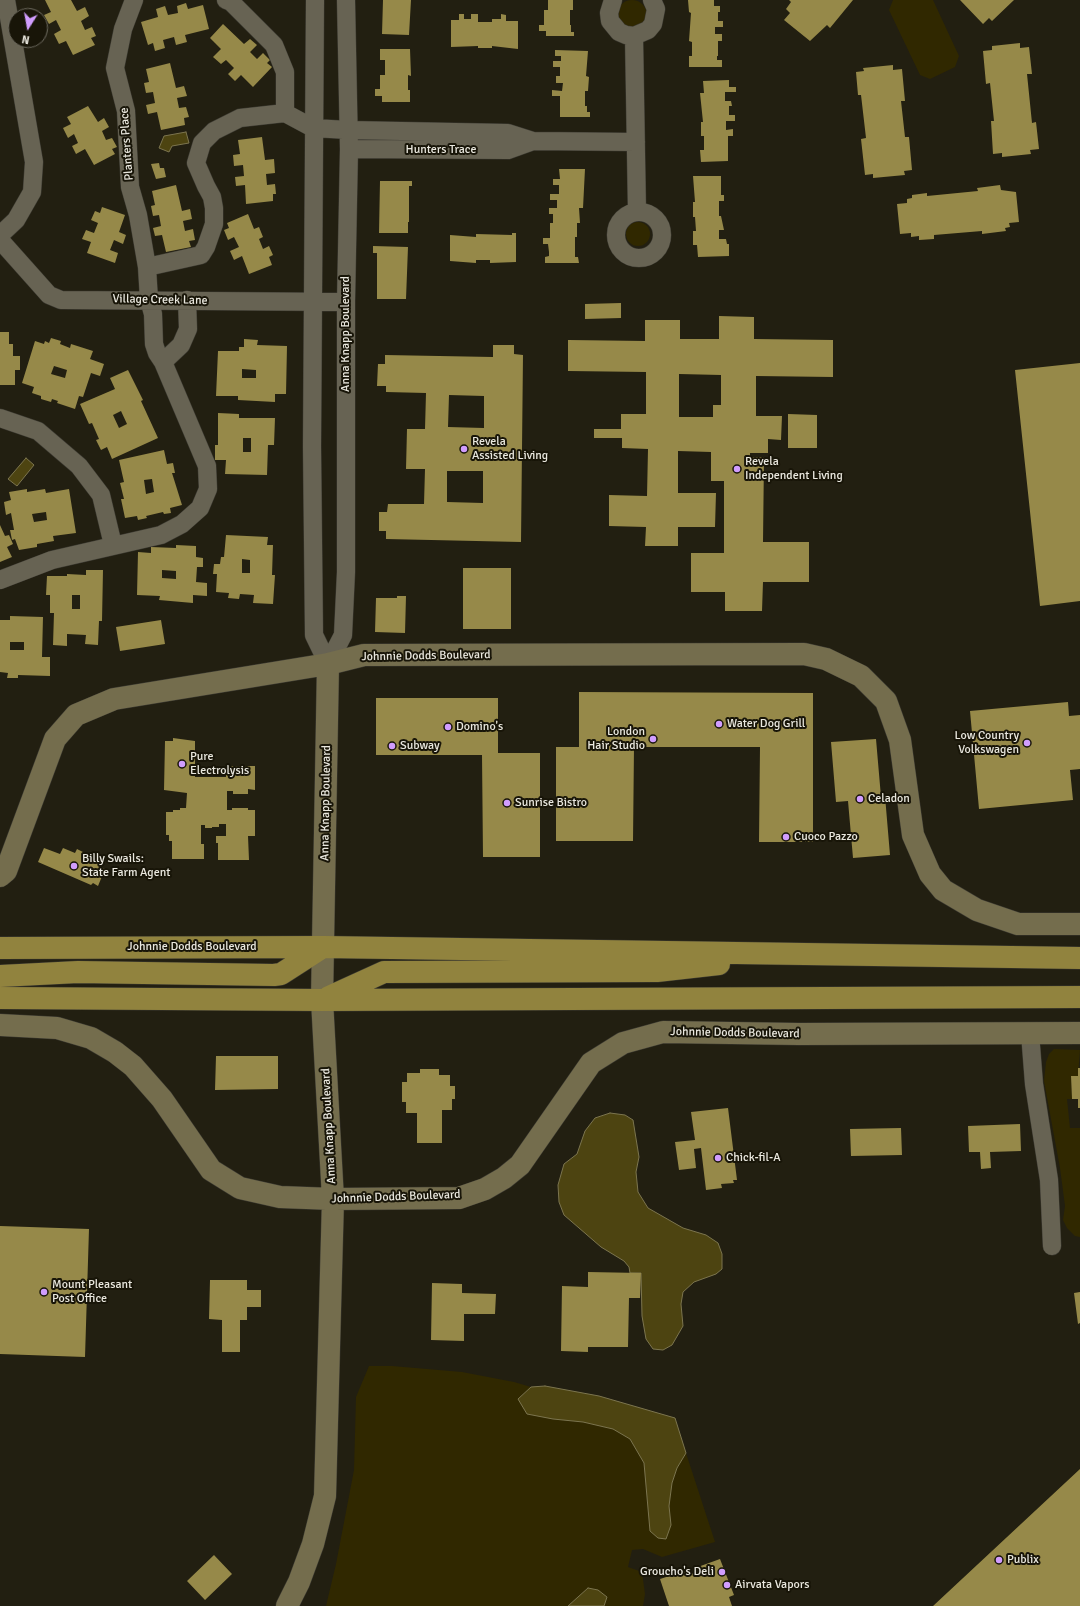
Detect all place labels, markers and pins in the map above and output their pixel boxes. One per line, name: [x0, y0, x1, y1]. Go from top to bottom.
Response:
place label: Revela Assisted Living: [472, 435, 548, 463]
marker: Revela Assisted Living: [459, 444, 469, 454]
place label: Revela Independent Living: [745, 455, 843, 483]
marker: Revela Independent Living: [732, 464, 742, 474]
place label: Water Dog Grill: [727, 717, 805, 731]
marker: Water Dog Grill: [714, 719, 724, 729]
place label: Domino's: [456, 720, 503, 734]
marker: Domino's: [443, 722, 453, 732]
place label: London Hair Studio: [587, 725, 645, 753]
place label: Low Country Volkswagen: [955, 729, 1019, 757]
marker: London Hair Studio: [648, 734, 658, 744]
marker: Low Country Volkswagen: [1022, 738, 1032, 748]
place label: Subway: [400, 739, 440, 753]
marker: Subway: [387, 741, 397, 751]
place label: Pure Electrolysis: [190, 750, 249, 778]
marker: Pure Electrolysis: [177, 759, 187, 769]
place label: Celadon: [868, 792, 910, 806]
marker: Celadon: [855, 794, 865, 804]
place label: Sunrise Bistro: [515, 796, 587, 810]
marker: Sunrise Bistro: [502, 798, 512, 808]
place label: Cuoco Pazzo: [794, 830, 858, 844]
marker: Cuoco Pazzo: [781, 832, 791, 842]
place label: Billy Swails: State Farm Agent: [82, 852, 170, 880]
marker: Billy Swails: State Farm Agent: [69, 861, 79, 871]
place label: Chick-fil-A: [726, 1151, 781, 1165]
marker: Chick-fil-A: [713, 1153, 723, 1163]
place label: Mount Pleasant Post Office: [52, 1278, 132, 1306]
marker: Mount Pleasant Post Office: [39, 1287, 49, 1297]
place label: Publix: [1007, 1553, 1039, 1567]
marker: Publix: [994, 1555, 1004, 1565]
place label: Groucho's Deli: [640, 1565, 714, 1579]
marker: Groucho's Deli: [717, 1567, 727, 1577]
place label: Airvata Vapors: [735, 1578, 809, 1592]
marker: Airvata Vapors: [722, 1580, 732, 1590]

